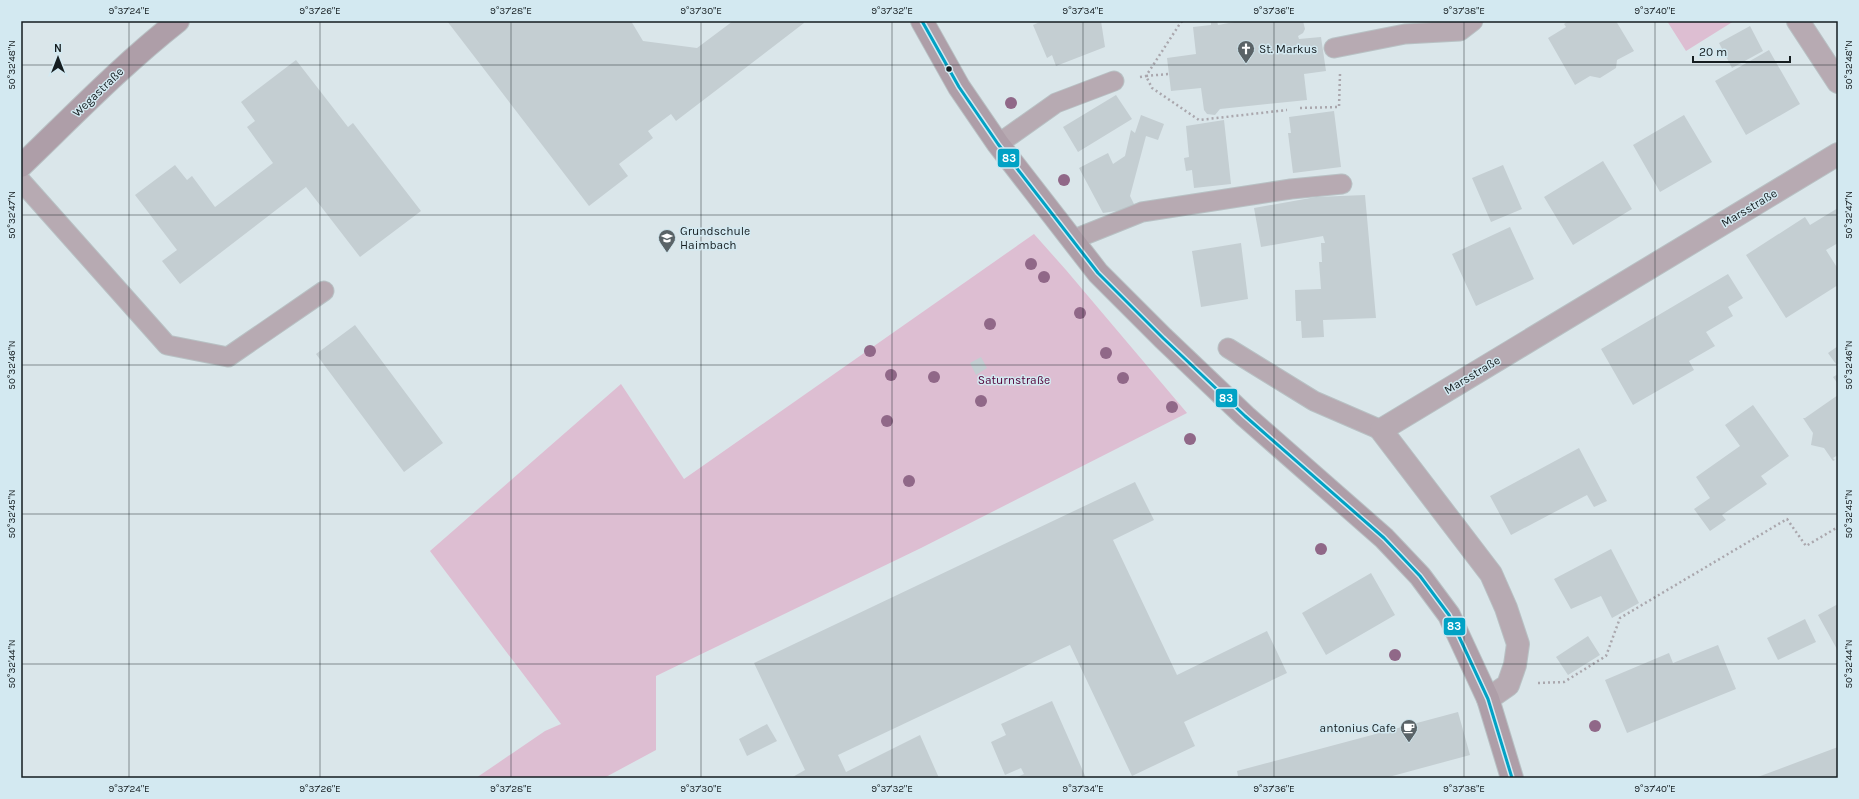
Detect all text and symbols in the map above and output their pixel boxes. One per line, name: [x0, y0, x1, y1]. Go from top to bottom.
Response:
text: 9°37'24"E: [108, 5, 150, 17]
text: 9°37'26"E: [299, 5, 341, 17]
text: 9°37'28"E: [490, 5, 532, 17]
text: 9°37'30"E: [680, 5, 722, 17]
text: 9°37'32"E: [871, 5, 913, 17]
text: 9°37'34"E: [1062, 5, 1104, 17]
text: 9°37'36"E: [1253, 5, 1295, 17]
text: 9°37'38"E: [1443, 5, 1485, 17]
text: 9°37'40"E: [1634, 5, 1676, 17]
north arrow: [38, 38, 78, 78]
scale bar: [1693, 38, 1790, 64]
church icon: St. Markus: [1236, 39, 1256, 64]
text: 50°32'48"N: [6, 40, 18, 90]
text: 50°32'48"N: [1843, 40, 1855, 90]
text: N: [54, 42, 62, 55]
place label: St. Markus: [1259, 42, 1317, 56]
text: 20 m: [1699, 45, 1727, 59]
street label: Wegastraße: [70, 64, 126, 120]
unlabelled marker: [944, 64, 954, 74]
line badge: 83: [997, 148, 1020, 168]
text: 83: [1002, 152, 1016, 165]
street label: Marsstraße: [1719, 186, 1779, 230]
text: 50°32'47"N: [6, 191, 18, 239]
text: 50°32'47"N: [1843, 191, 1855, 239]
place label: Grundschule Haimbach: [680, 224, 750, 252]
school or university icon: Grundschule Haimbach: [657, 228, 677, 253]
text: 50°32'46"N: [6, 340, 18, 390]
text: 50°32'46"N: [1843, 340, 1855, 390]
street label: Marsstraße: [1442, 353, 1502, 397]
park label: Saturnstraße: [978, 373, 1050, 387]
line badge: 83: [1215, 388, 1238, 408]
text: 83: [1219, 392, 1233, 405]
text: 50°32'45"N: [6, 489, 18, 539]
text: 50°32'45"N: [1843, 489, 1855, 539]
line badge: 83: [1443, 617, 1466, 636]
text: 83: [1447, 620, 1461, 633]
text: 50°32'44"N: [6, 639, 18, 689]
text: 50°32'44"N: [1843, 639, 1855, 689]
cafe icon: antonius Cafe: [1399, 718, 1419, 743]
place label: antonius Cafe: [1320, 721, 1396, 735]
text: 9°37'24"E: [108, 783, 150, 795]
text: 9°37'26"E: [299, 783, 341, 795]
text: 9°37'28"E: [490, 783, 532, 795]
text: 9°37'30"E: [680, 783, 722, 795]
text: 9°37'32"E: [871, 783, 913, 795]
text: 9°37'34"E: [1062, 783, 1104, 795]
text: 9°37'36"E: [1253, 783, 1295, 795]
text: 9°37'38"E: [1443, 783, 1485, 795]
text: 9°37'40"E: [1634, 783, 1676, 795]

